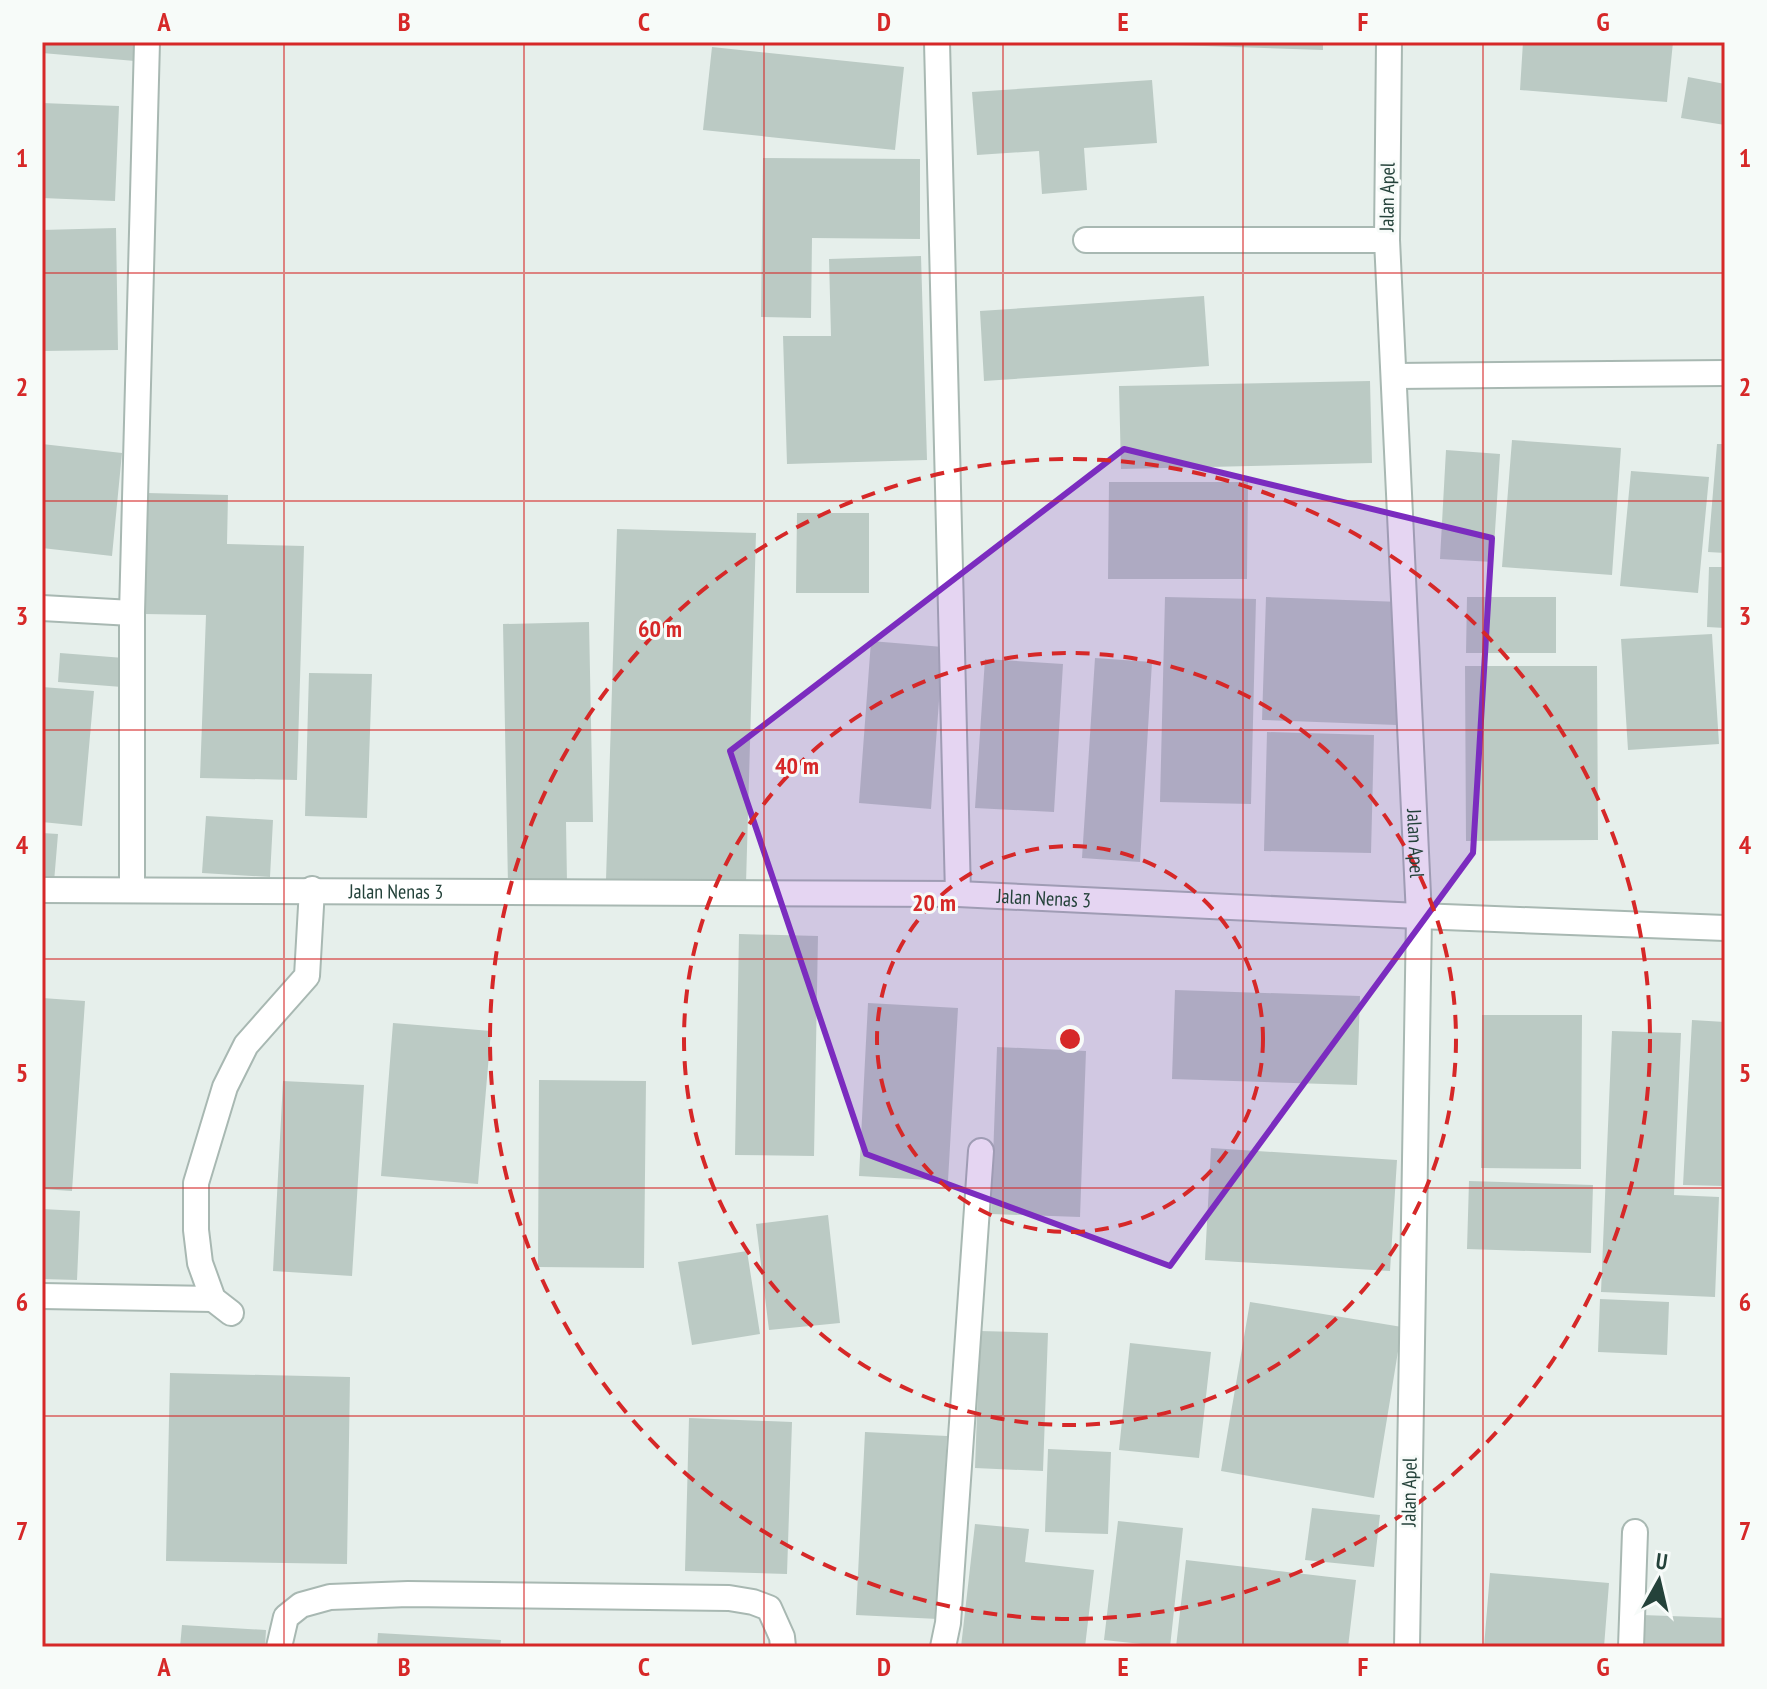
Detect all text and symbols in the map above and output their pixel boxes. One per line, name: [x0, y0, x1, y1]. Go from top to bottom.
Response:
text: A: [156, 5, 171, 38]
text: B: [398, 5, 411, 38]
text: C: [638, 5, 650, 38]
text: D: [877, 5, 891, 38]
text: E: [1117, 5, 1129, 38]
text: F: [1358, 5, 1369, 38]
text: G: [1596, 5, 1610, 38]
text: 1: [16, 141, 28, 174]
text: 1: [1739, 141, 1751, 174]
street label: Jalan Apel: [1373, 162, 1401, 233]
text: 2: [16, 370, 28, 403]
text: 2: [1739, 370, 1751, 403]
text: 3: [16, 599, 28, 632]
text: 3: [1739, 599, 1751, 632]
text: 60 m: [638, 613, 682, 644]
text: 40 m: [775, 750, 819, 781]
street label: Jalan Apel: [1401, 807, 1430, 879]
text: 4: [16, 828, 29, 861]
text: 4: [1739, 828, 1752, 861]
street label: Jalan Nenas 3: [348, 878, 443, 905]
street label: Jalan Nenas 3: [995, 883, 1092, 913]
text: 20 m: [912, 887, 956, 918]
centre of rings: [1056, 1025, 1084, 1053]
text: 5: [16, 1056, 28, 1089]
text: 5: [1739, 1056, 1751, 1089]
text: 6: [16, 1285, 28, 1318]
text: 6: [1739, 1285, 1751, 1318]
street label: Jalan Apel: [1395, 1457, 1423, 1528]
text: 7: [16, 1514, 28, 1547]
text: 7: [1739, 1514, 1751, 1547]
north arrow: [1619, 1541, 1699, 1621]
text: U: [1654, 1547, 1669, 1576]
text: A: [156, 1650, 171, 1683]
text: B: [398, 1650, 411, 1683]
text: C: [638, 1650, 650, 1683]
text: D: [877, 1650, 891, 1683]
text: E: [1117, 1650, 1129, 1683]
text: F: [1358, 1650, 1369, 1683]
text: G: [1596, 1650, 1610, 1683]

